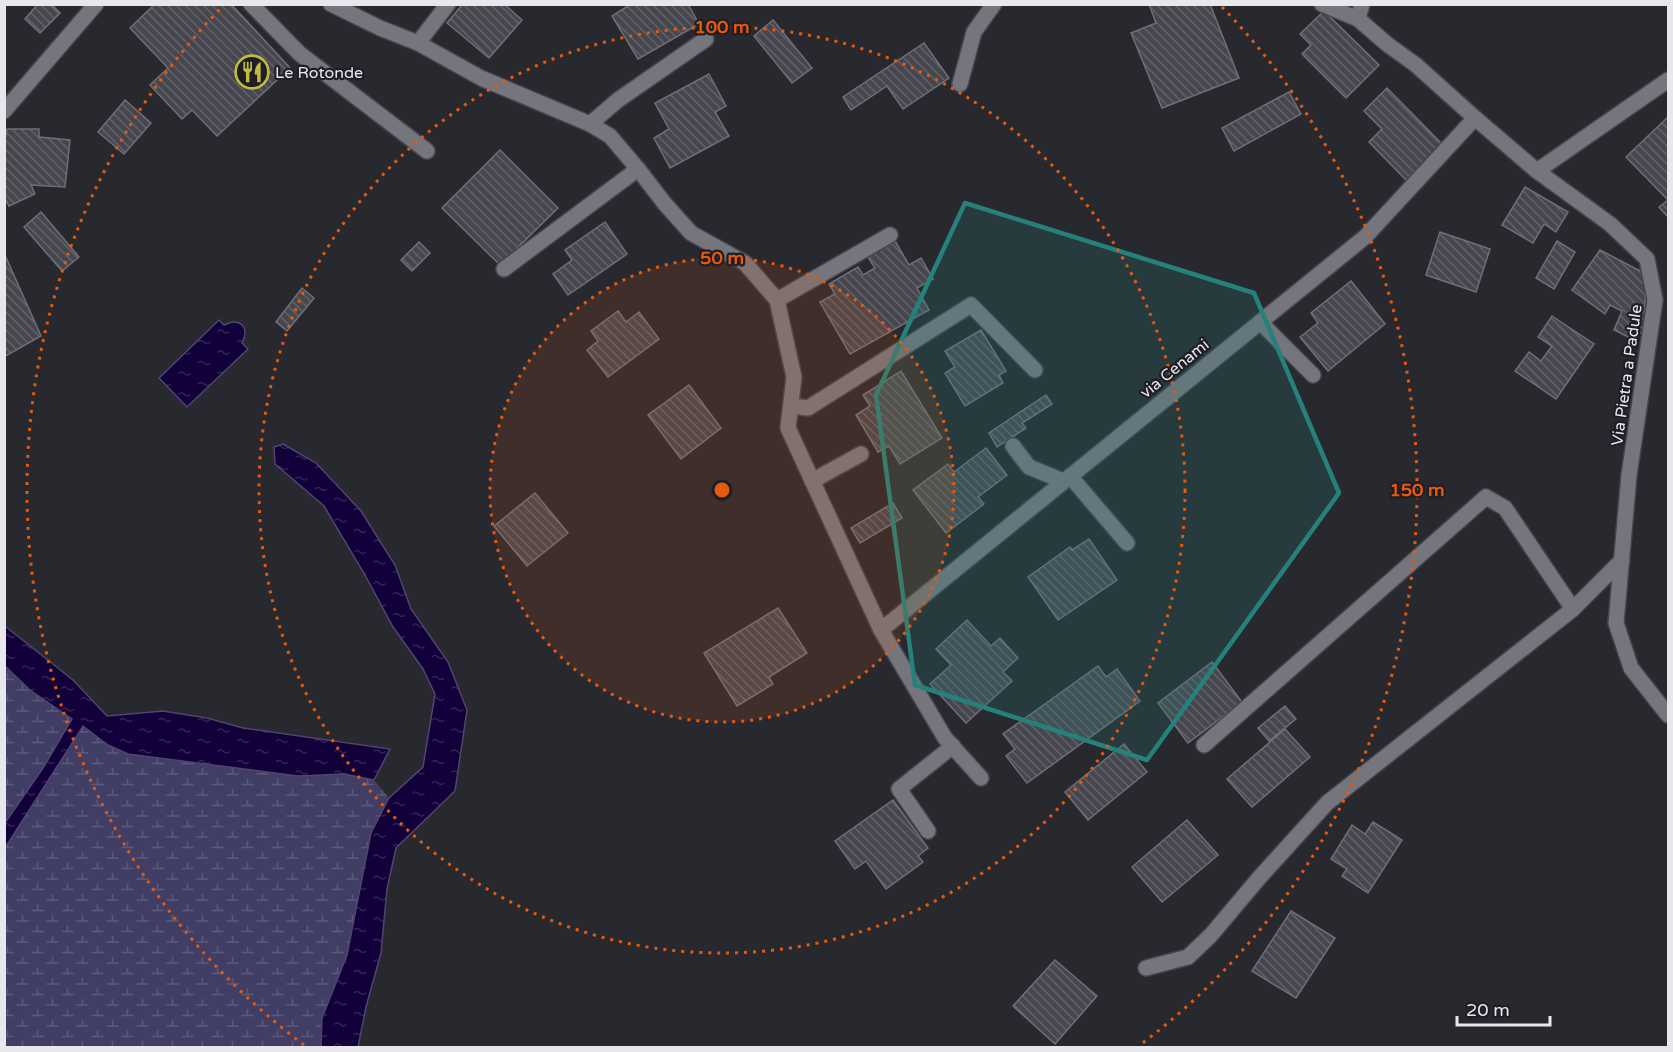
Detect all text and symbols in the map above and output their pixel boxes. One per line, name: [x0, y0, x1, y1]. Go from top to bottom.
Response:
text: 100 m: [694, 16, 750, 38]
restaurant icon: Le Rotonde: [234, 54, 270, 90]
place label: Le Rotonde: [275, 63, 363, 83]
text: 50 m: [700, 247, 744, 269]
street label: Via Pietra a Padule: [1607, 303, 1647, 447]
street label: via Cenami: [1136, 335, 1213, 403]
text: 150 m: [1389, 479, 1445, 501]
centre of rings: [712, 480, 732, 500]
scale bar: [1457, 989, 1550, 1027]
text: 20 m: [1466, 999, 1510, 1021]

